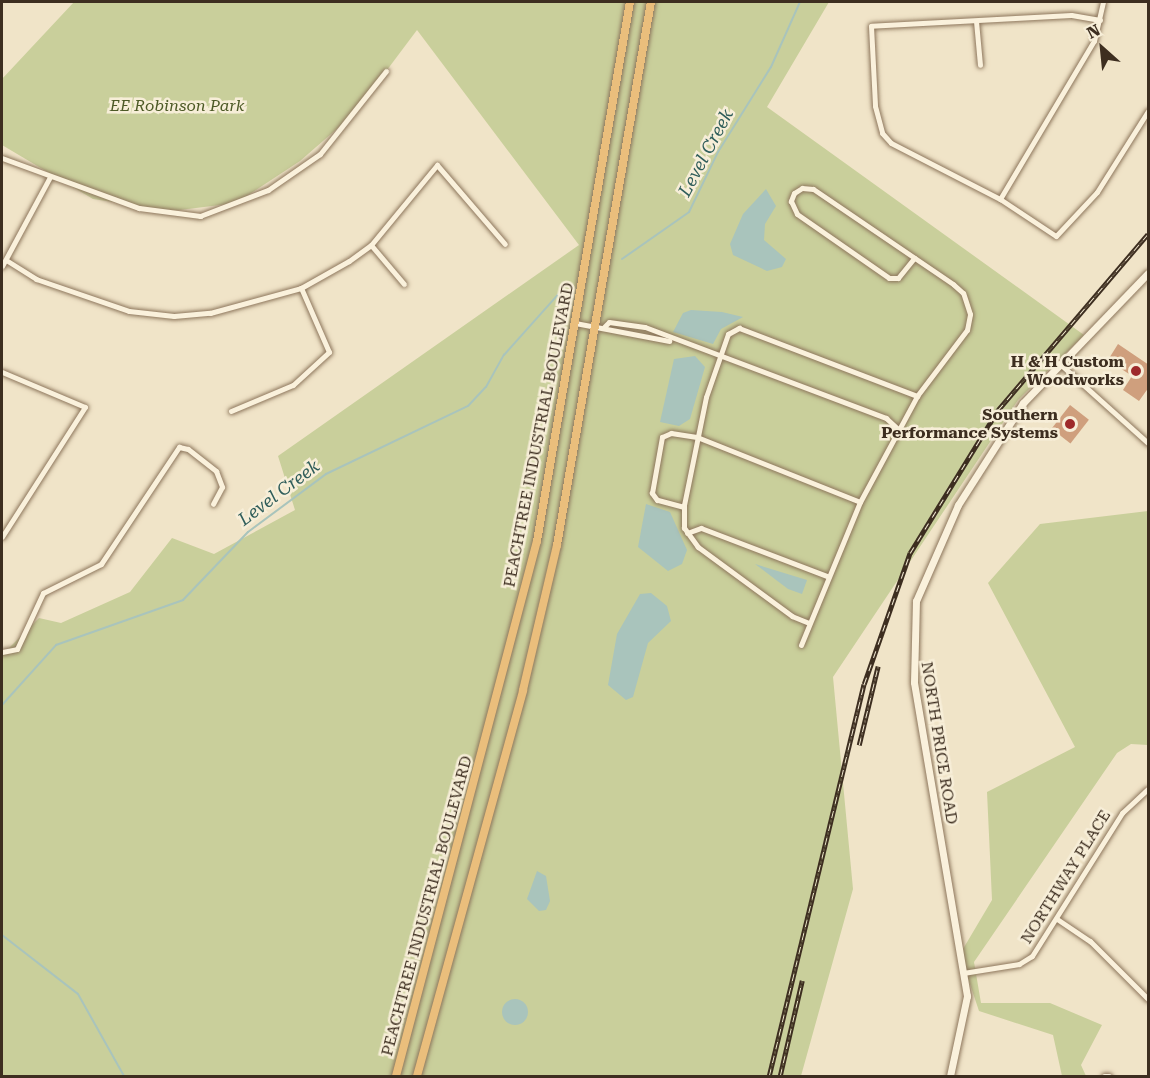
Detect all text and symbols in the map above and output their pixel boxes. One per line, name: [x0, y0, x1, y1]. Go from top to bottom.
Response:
north arrow: [1072, 18, 1132, 78]
text: N: [1084, 20, 1103, 43]
park label: EE Robinson Park: [110, 96, 244, 116]
water label: Level Creek: [674, 106, 738, 200]
street label: PEACHTREE INDUSTRIAL BOULEVARD: [500, 281, 578, 589]
place label: H & H Custom Woodworks: [1011, 352, 1124, 390]
marker: H & H Custom Woodworks: [1129, 364, 1143, 378]
place label: Southern Performance Systems: [881, 405, 1058, 443]
marker: Southern Performance Systems: [1063, 417, 1077, 431]
water label: Level Creek: [234, 455, 324, 531]
street label: NORTH PRICE ROAD: [917, 660, 961, 826]
street label: PEACHTREE INDUSTRIAL BOULEVARD: [378, 754, 476, 1058]
street label: NORTHWAY PLACE: [1017, 807, 1115, 947]

